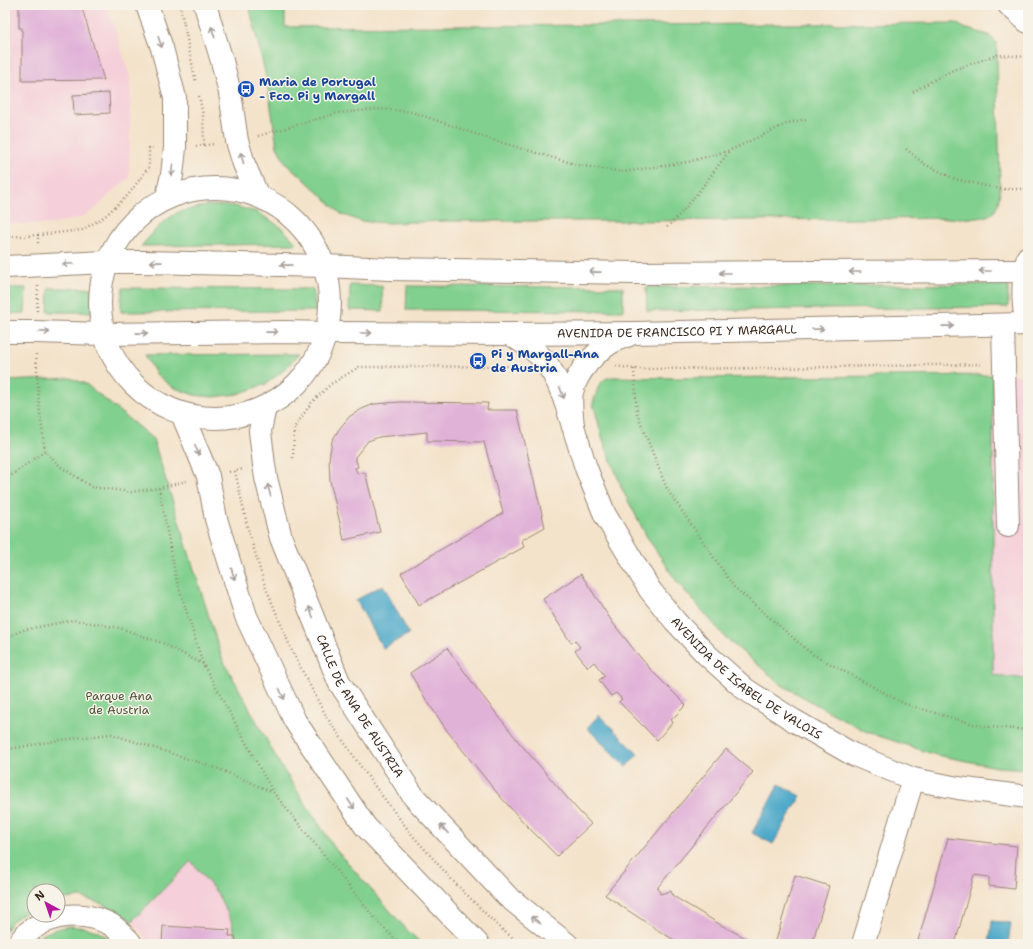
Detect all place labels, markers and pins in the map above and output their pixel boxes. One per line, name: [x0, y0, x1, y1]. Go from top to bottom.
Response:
place label: Maria de Portugal - Fco. Pi y Margall: [259, 74, 376, 104]
bus stop icon: Maria de Portugal - Fco. Pi y Margall: [236, 79, 256, 99]
place label: Pi y Margall-Ana de Austria: [491, 346, 600, 376]
bus stop icon: Pi y Margall-Ana de Austria: [468, 351, 488, 371]

